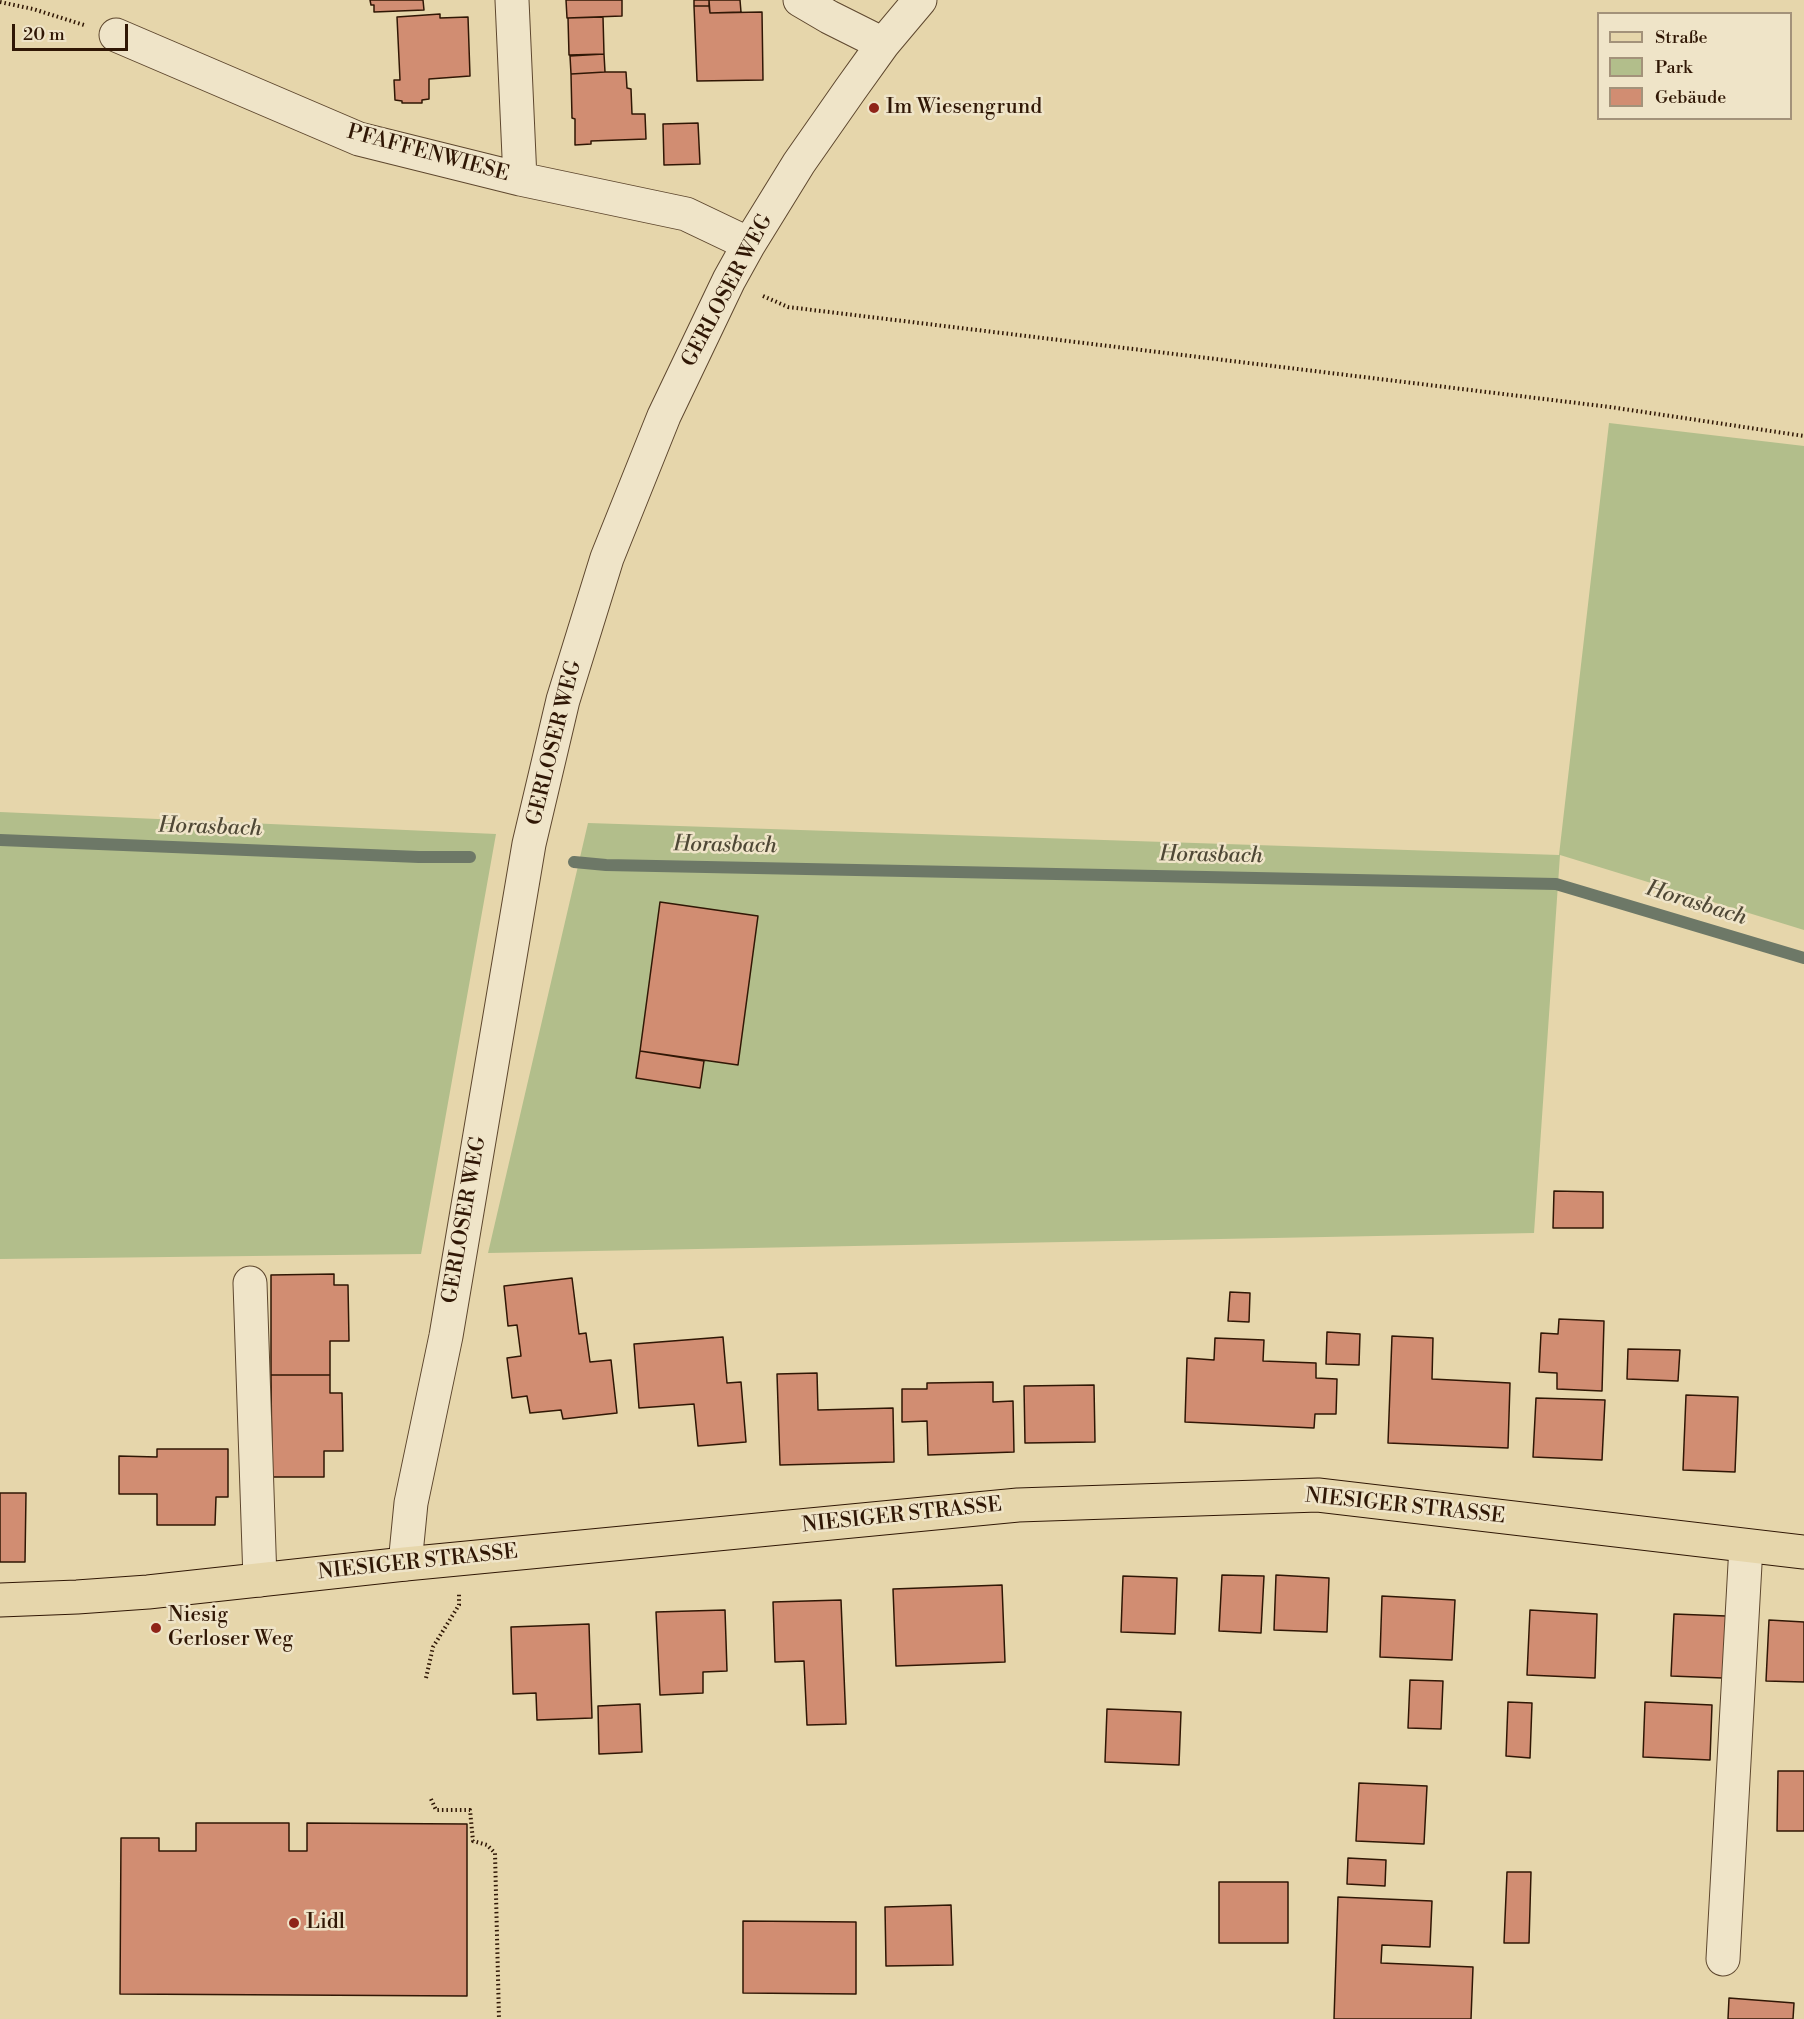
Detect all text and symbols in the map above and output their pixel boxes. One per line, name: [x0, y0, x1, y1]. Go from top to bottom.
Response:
scale bar: [15, 12, 130, 50]
legend: [1597, 12, 1792, 120]
text: 20 m: [23, 23, 65, 46]
text: Straße: [1655, 26, 1708, 49]
text: Park: [1655, 56, 1692, 79]
text: Gebäude: [1655, 86, 1726, 109]
place label: Im Wiesengrund: [886, 95, 1042, 121]
marker: Im Wiesengrund: [867, 101, 881, 115]
street label: PFAFFENWIESE: [344, 120, 512, 188]
street label: GERLOSER WEG: [677, 210, 779, 372]
street label: GERLOSER WEG: [522, 658, 588, 828]
water label: Horasbach: [158, 813, 262, 843]
water label: Horasbach: [673, 832, 777, 860]
water label: Horasbach: [1159, 842, 1263, 870]
water label: Horasbach: [1642, 876, 1750, 932]
street label: GERLOSER WEG: [438, 1135, 492, 1305]
street label: NIESIGER STRASSE: [1304, 1484, 1506, 1530]
street label: NIESIGER STRASSE: [801, 1493, 1003, 1539]
street label: NIESIGER STRASSE: [317, 1540, 519, 1586]
place label: Niesig Gerloser Weg: [168, 1603, 293, 1653]
marker: Niesig Gerloser Weg: [149, 1621, 163, 1635]
place label: Lidl: [306, 1910, 345, 1936]
marker: Lidl: [287, 1916, 301, 1930]

